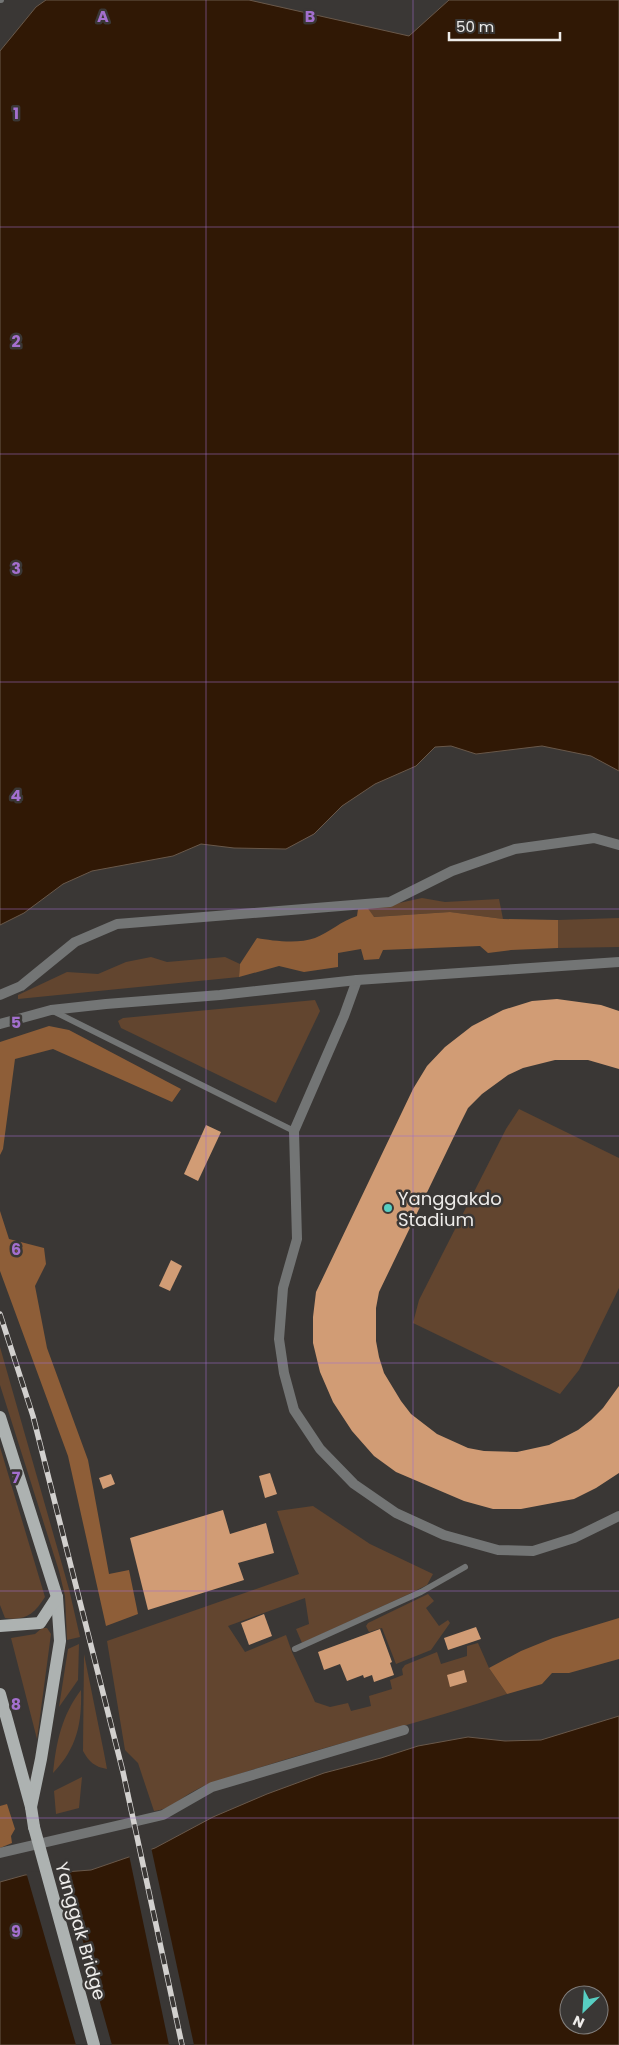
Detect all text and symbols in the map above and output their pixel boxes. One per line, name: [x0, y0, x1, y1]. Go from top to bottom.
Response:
text: A: [97, 5, 109, 28]
text: B: [305, 5, 315, 28]
scale bar: [449, 10, 560, 42]
text: 50 m: [456, 16, 494, 37]
text: 1: [13, 102, 19, 125]
text: 2: [11, 330, 21, 353]
text: 3: [11, 557, 21, 580]
text: 4: [11, 784, 22, 807]
text: 5: [11, 1011, 21, 1034]
place label: Yanggakdo Stadium: [398, 1186, 502, 1232]
marker: Yanggakdo Stadium: [382, 1202, 394, 1214]
text: 6: [11, 1238, 21, 1261]
text: 7: [12, 1466, 21, 1489]
text: 8: [11, 1693, 21, 1716]
street label: Yanggak Bridge: [49, 1859, 113, 2003]
text: 9: [11, 1920, 21, 1943]
north arrow: [559, 1985, 609, 2035]
text: N: [570, 2010, 588, 2033]

